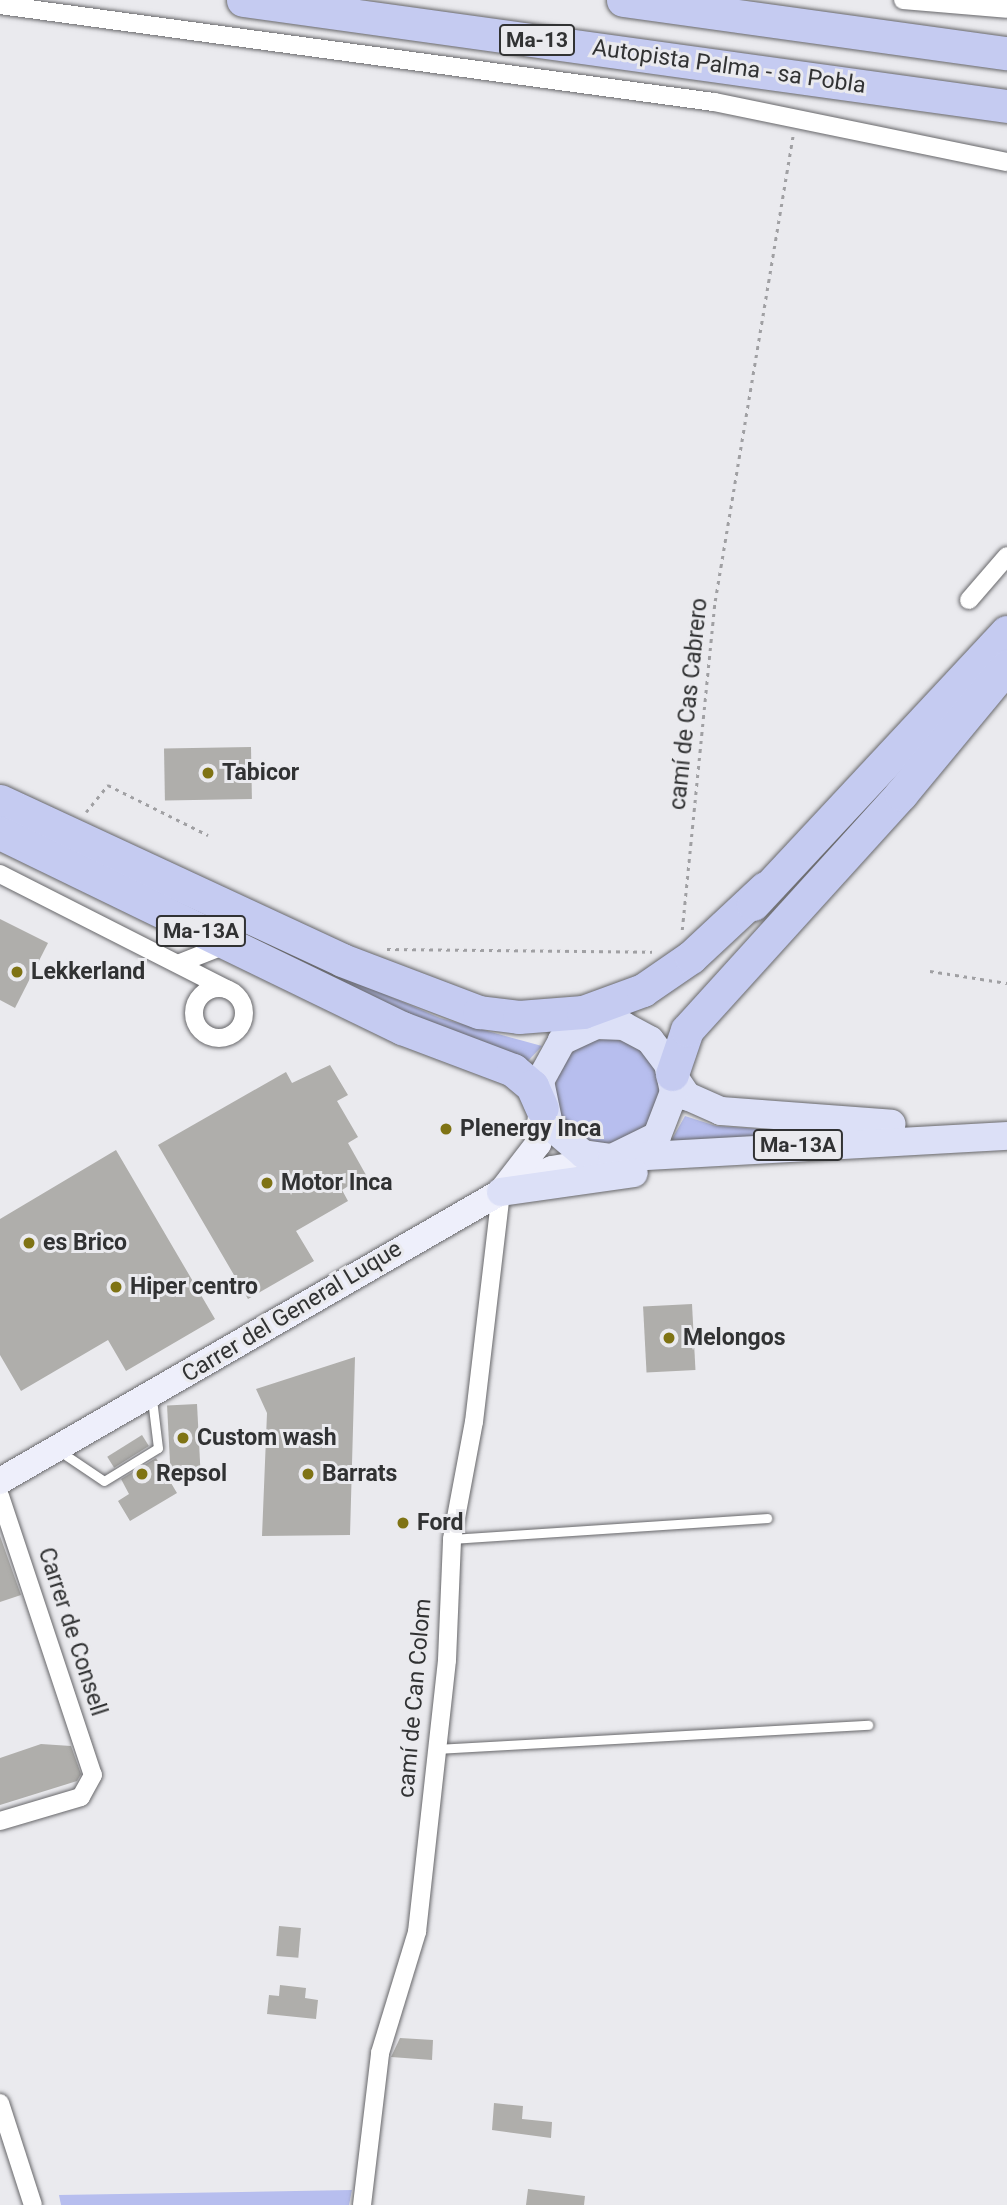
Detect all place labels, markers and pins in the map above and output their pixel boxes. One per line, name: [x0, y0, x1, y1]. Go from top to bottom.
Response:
place label: Tabicor: [222, 759, 299, 787]
marker: Tabicor: [200, 765, 216, 781]
place label: Lekkerland: [31, 958, 145, 986]
marker: Lekkerland: [9, 964, 25, 980]
place label: Plenergy Inca: [460, 1115, 601, 1143]
marker: Plenergy Inca: [438, 1121, 454, 1137]
place label: Motor Inca: [281, 1169, 393, 1197]
marker: Motor Inca: [259, 1175, 275, 1191]
place label: es Brico: [43, 1229, 127, 1257]
marker: es Brico: [21, 1235, 37, 1251]
place label: Hiper centro: [130, 1273, 258, 1301]
marker: Hiper centro: [108, 1279, 124, 1295]
place label: Melongos: [683, 1324, 785, 1352]
marker: Melongos: [661, 1330, 677, 1346]
place label: Custom wash: [197, 1424, 337, 1452]
marker: Custom wash: [175, 1430, 191, 1446]
place label: Repsol: [156, 1460, 227, 1488]
place label: Barrats: [322, 1460, 397, 1488]
marker: Repsol: [134, 1466, 150, 1482]
marker: Barrats: [300, 1466, 316, 1482]
place label: Ford: [417, 1509, 464, 1537]
marker: Ford: [395, 1515, 411, 1531]

